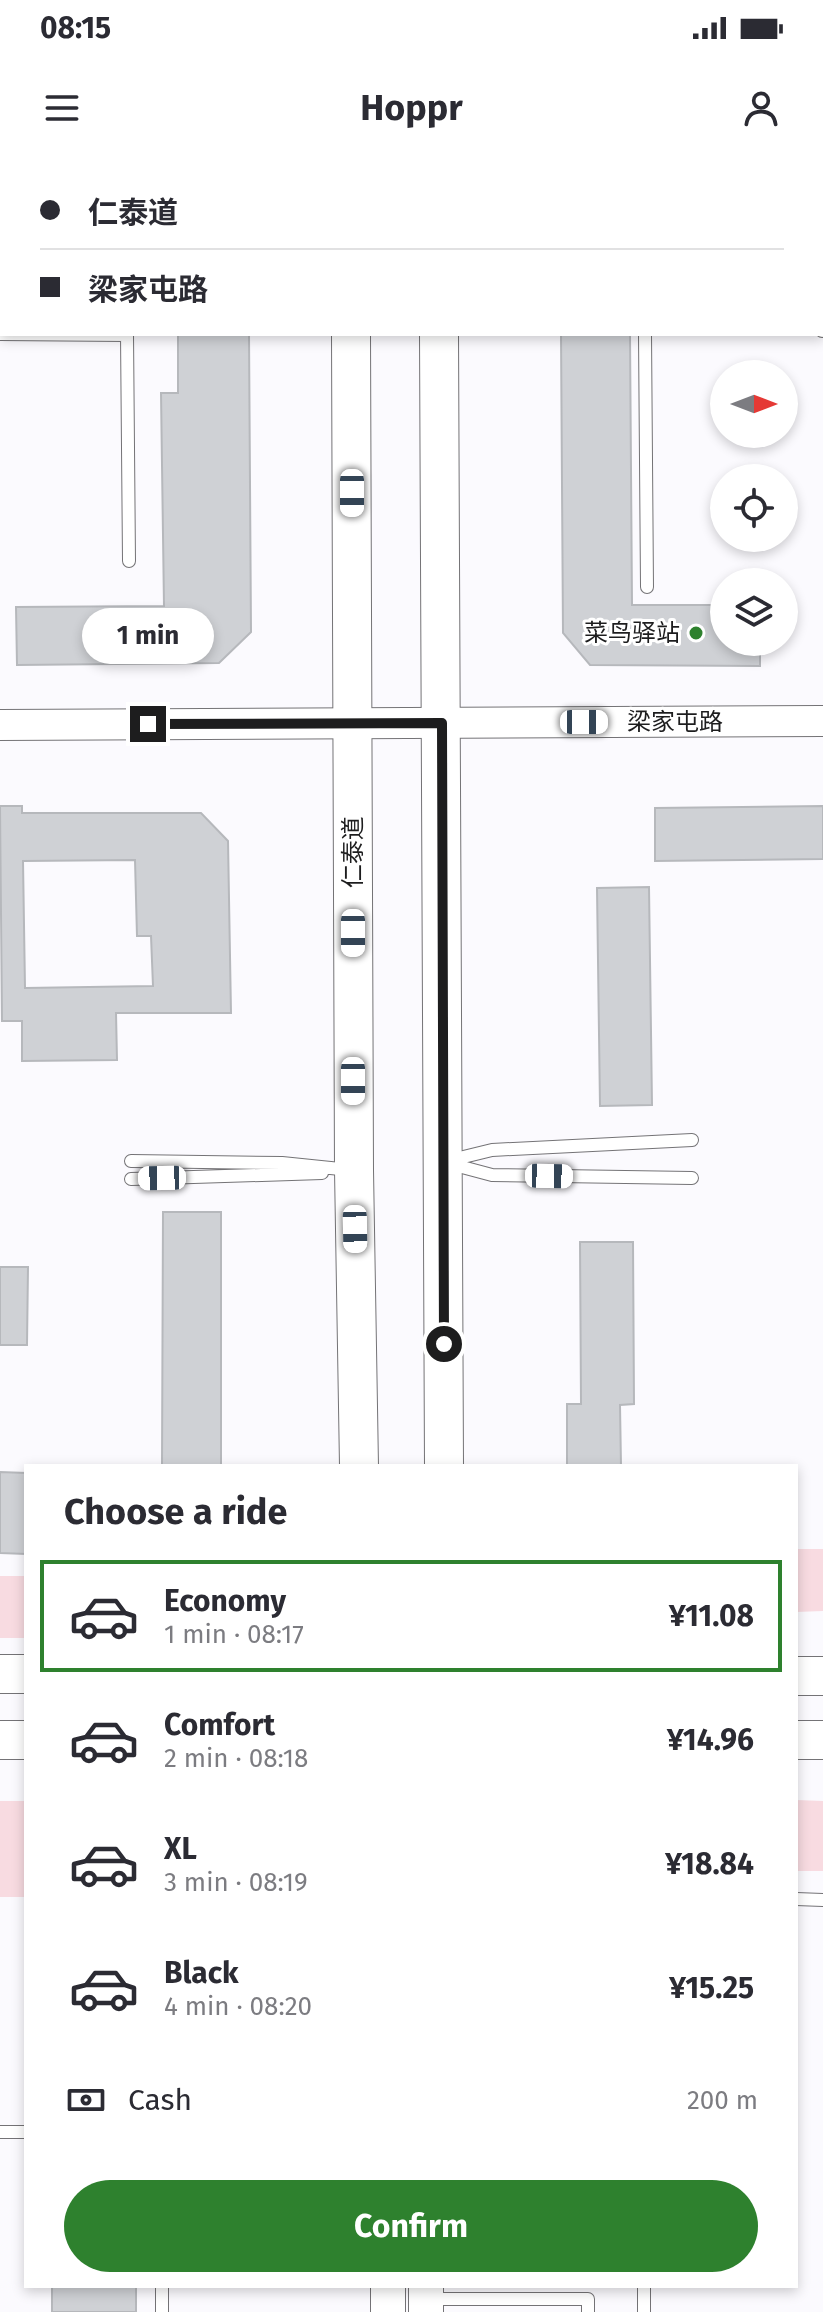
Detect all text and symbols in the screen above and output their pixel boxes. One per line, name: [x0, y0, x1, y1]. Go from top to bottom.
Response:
text: 08:15: [40, 10, 111, 46]
icon: menu: [40, 86, 84, 130]
text: Hoppr: [360, 86, 463, 130]
icon: person: [739, 86, 783, 130]
text: 仁泰道: [88, 195, 178, 231]
text: 梁家屯路: [88, 272, 208, 308]
north arrow: [710, 360, 798, 448]
map controls: [710, 360, 798, 656]
button: locate: [710, 464, 798, 552]
car: [340, 469, 364, 517]
button: layers: [710, 568, 798, 656]
callout: 1 min: [82, 608, 214, 664]
place label: 菜鸟驿站: [584, 619, 680, 647]
text: 1 min: [117, 620, 179, 651]
marker: 菜鸟驿站: [687, 624, 705, 642]
route end: [130, 706, 166, 742]
street label: 梁家屯路: [627, 708, 723, 736]
car: [560, 710, 608, 734]
street label: 仁泰道: [339, 816, 367, 888]
car: [341, 909, 365, 957]
car: [341, 1057, 365, 1105]
car: [525, 1164, 573, 1188]
car: [138, 1166, 186, 1190]
car: [343, 1205, 367, 1253]
route start: [426, 1326, 462, 1362]
text: Choose a ride: [64, 1490, 287, 1534]
icon: car: [68, 1580, 140, 1652]
text: Economy: [164, 1583, 286, 1619]
text: ¥11.08: [669, 1598, 754, 1634]
text: 1 min · 08:17: [164, 1619, 304, 1650]
icon: car: [68, 1704, 140, 1776]
text: Comfort: [164, 1707, 275, 1743]
text: ¥14.96: [667, 1722, 754, 1758]
text: 2 min · 08:18: [164, 1743, 308, 1774]
icon: car: [68, 1828, 140, 1900]
text: XL: [164, 1831, 197, 1867]
text: ¥18.84: [665, 1846, 754, 1882]
text: 3 min · 08:19: [164, 1867, 308, 1898]
icon: car: [68, 1952, 140, 2024]
text: Black: [164, 1955, 239, 1991]
text: ¥15.25: [669, 1970, 754, 2006]
text: 4 min · 08:20: [164, 1991, 312, 2022]
icon: cash: [64, 2078, 108, 2122]
text: Cash: [128, 2082, 192, 2118]
text: 200 m: [687, 2085, 758, 2116]
button: Confirm: [64, 2180, 758, 2272]

